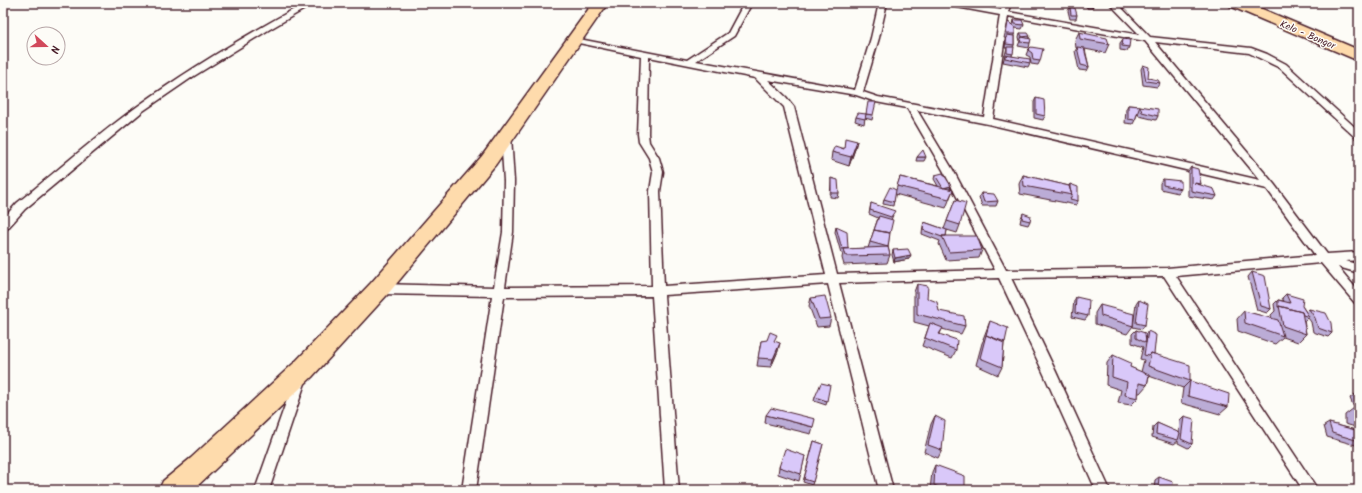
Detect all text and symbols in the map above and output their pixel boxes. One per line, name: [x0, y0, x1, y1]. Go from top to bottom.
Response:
street label: Kelo - Bongor: [1277, 16, 1338, 54]
north arrow: [26, 26, 66, 66]
text: N: [45, 43, 64, 56]

